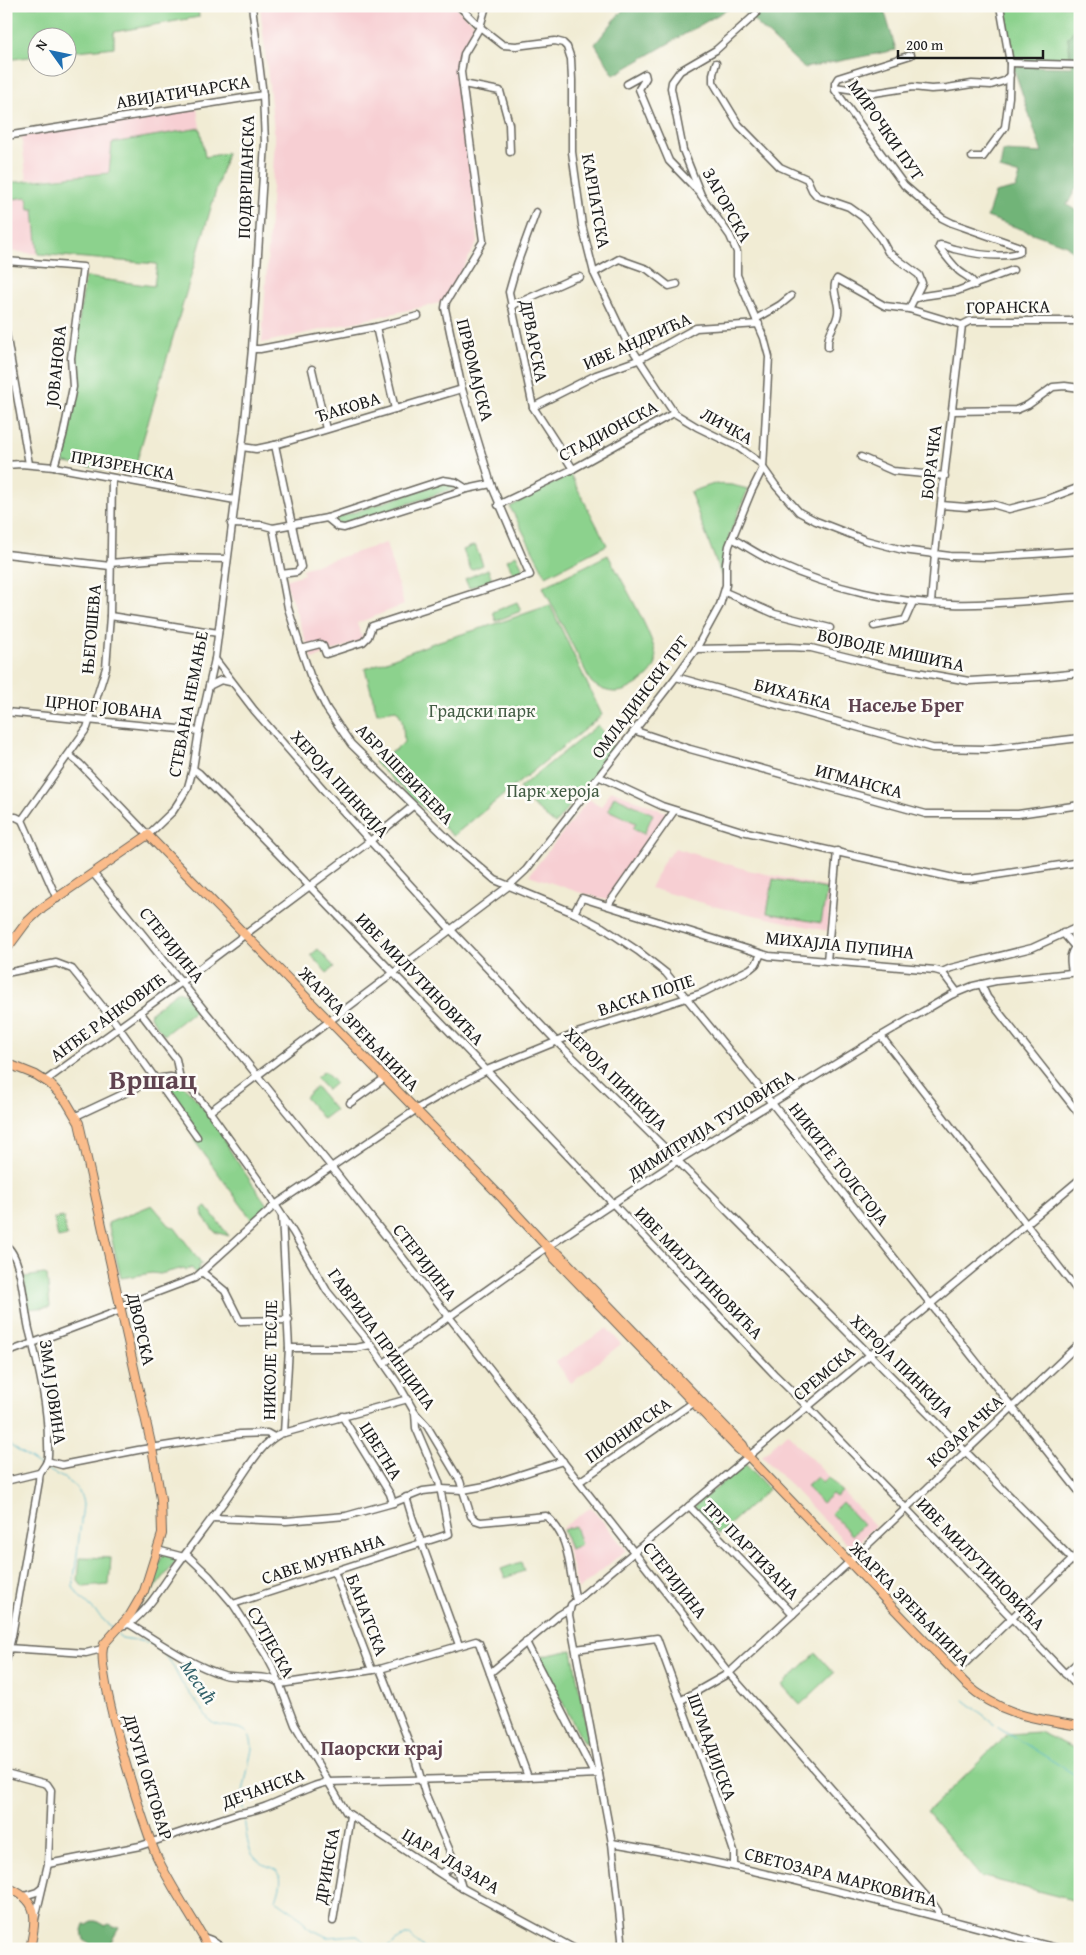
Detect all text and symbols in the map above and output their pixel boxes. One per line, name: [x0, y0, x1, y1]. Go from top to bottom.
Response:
north arrow: [28, 28, 78, 78]
scale bar: [898, 28, 1044, 60]
text: 200 m: [906, 34, 944, 55]
text: N: [30, 35, 52, 54]
street label: АВИЈАТИЧАРСКА: [114, 68, 252, 115]
street label: МИРОЧКИ ПУТ: [842, 74, 931, 186]
street label: ПОДВРШАНСКА: [230, 115, 261, 239]
street label: КАРПАТСКА: [575, 151, 618, 251]
street label: ЗАГОРСКА: [696, 163, 759, 247]
street label: ГОРАНСКА: [966, 292, 1050, 321]
street label: ДРВАРСКА: [513, 296, 556, 385]
street label: ИВЕ АНДРИЋА: [578, 305, 695, 376]
street label: ПРВОМАЈСКА: [450, 316, 501, 424]
street label: ЈОВАНОВА: [38, 324, 73, 410]
street label: ЂАКОВА: [312, 384, 384, 429]
street label: СТАДИОНСКА: [553, 393, 662, 468]
street label: ЛИЧКА: [696, 400, 759, 451]
street label: БОРАЧКА: [913, 423, 948, 501]
street label: ПРИЗРЕНСКА: [69, 442, 177, 487]
street label: ЊЕГОШЕВА: [73, 583, 108, 675]
street label: ВОЈВОДЕ МИШИЋА: [815, 621, 967, 678]
street label: СТЕВАНА НЕМАЊЕ: [160, 629, 215, 779]
street label: ОМЛАДИНСКИ ТРГ: [584, 629, 695, 764]
street label: БИХАЋКА: [751, 670, 835, 717]
street label: ЦРНОГ ЈОВАНА: [44, 687, 164, 726]
district label: Насеље Брег: [848, 690, 964, 719]
park label: Градски парк: [429, 697, 536, 724]
street label: АБРАШЕВИЋЕВА: [350, 717, 461, 830]
street label: ХЕРОЈА ПИНКИЈА: [285, 724, 396, 844]
street label: ИГМАНСКА: [812, 756, 906, 805]
park label: Парк хероја: [506, 777, 600, 804]
street label: СТЕРИЈИНА: [133, 901, 212, 989]
street label: ИВЕ МИЛУТИНОВИЋА: [350, 906, 491, 1051]
street label: МИХАЈЛА ПУПИНА: [764, 923, 916, 966]
street label: ЖАРКА ЗРЕЊАНИНА: [292, 959, 426, 1097]
street label: АНЂЕ РАНКОВИЋ: [44, 965, 172, 1068]
street label: ВАСКА ПОПЕ: [594, 966, 698, 1023]
street label: ХЕРОЈА ПИНКИЈА: [558, 1021, 674, 1137]
district label: Вршац: [109, 1058, 197, 1099]
street label: ДИМИТРИЈА ТУЦОВИЋА: [621, 1062, 800, 1188]
street label: НИКИТЕ ТОЛСТОЈА: [782, 1096, 896, 1231]
street label: ИВЕ МИЛУТИНОВИЋА: [629, 1200, 770, 1345]
street label: СТЕРИЈИНА: [387, 1217, 464, 1306]
street label: ГАВРИЛА ПРИНЦИПА: [322, 1262, 443, 1415]
street label: ДВОРСКА: [120, 1289, 163, 1368]
street label: НИКОЛЕ ТЕСЛЕ: [255, 1300, 284, 1420]
street label: ХЕРОЈА ПИНКИЈА: [844, 1308, 960, 1424]
street label: ЗМАЈ ЈОВИНА: [33, 1338, 74, 1446]
street label: СРЕМСКА: [786, 1338, 861, 1407]
street label: КОЗАРАЧКА: [920, 1388, 1009, 1473]
street label: ПИОНИРСКА: [579, 1390, 677, 1469]
street label: ЦВЕТНА: [353, 1416, 410, 1485]
street label: ИВЕ МИЛУТИНОВИЋА: [911, 1491, 1052, 1636]
street label: ТРГ ПАРТИЗАНА: [697, 1494, 806, 1606]
street label: САВЕ МУНЋАНА: [258, 1526, 388, 1591]
street label: ЖАРКА ЗРЕЊАНИНА: [843, 1534, 977, 1672]
street label: СТЕРИЈИНА: [637, 1535, 714, 1624]
street label: БАНАТСКА: [339, 1570, 395, 1660]
street label: СУТЈЕСКА: [241, 1601, 302, 1682]
water label: Месић: [174, 1654, 224, 1710]
street label: ШУМАДИЈСКА: [681, 1690, 744, 1804]
street label: ДРУГИ ОКТОБАР: [116, 1709, 181, 1843]
district label: Паорски крај: [321, 1733, 443, 1762]
street label: ДЕЧАНСКА: [217, 1760, 308, 1815]
street label: ЦАРА ЛАЗАРА: [397, 1821, 506, 1901]
street label: ДРИНСКА: [306, 1826, 347, 1907]
street label: СВЕТОЗАРА МАРКОВИЋА: [742, 1839, 941, 1914]

